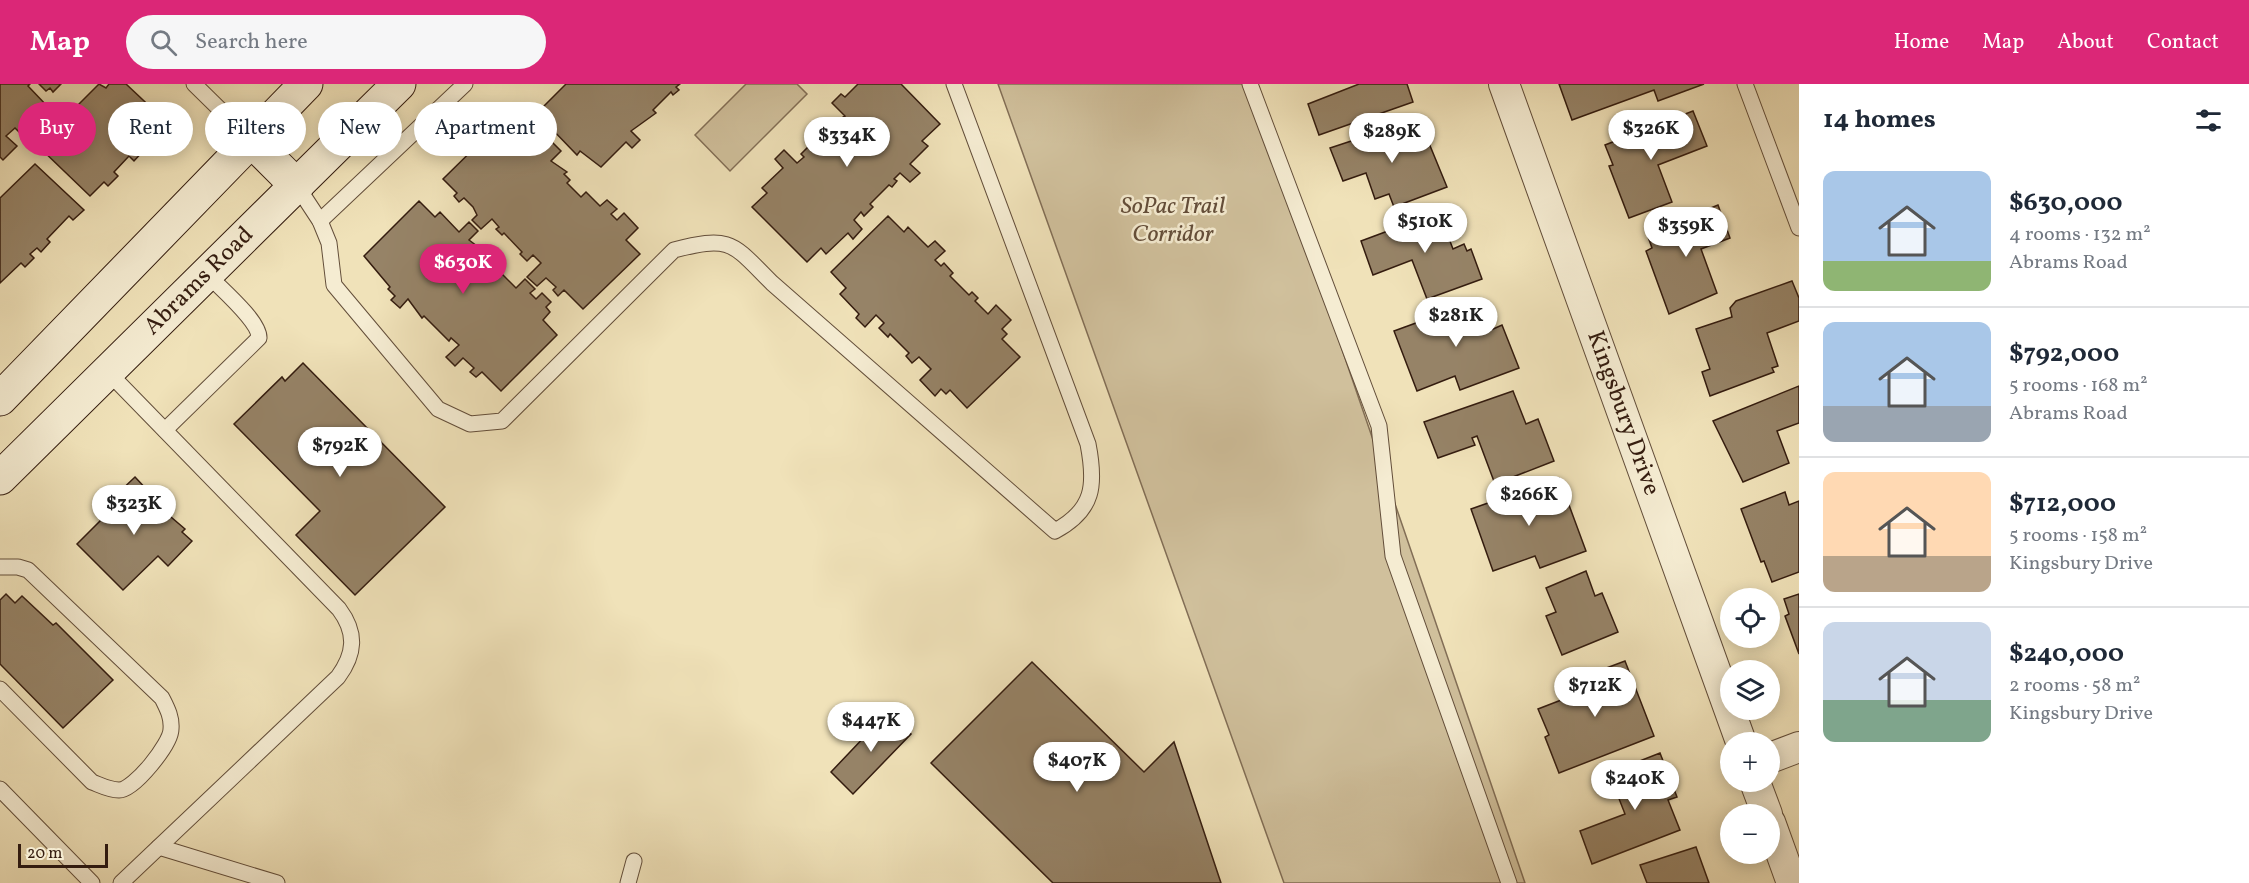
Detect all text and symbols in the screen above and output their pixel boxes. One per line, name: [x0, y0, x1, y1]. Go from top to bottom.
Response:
search box: [126, 15, 546, 69]
text: Map: [30, 23, 90, 62]
icon: search: [147, 26, 180, 59]
text: Search here: [195, 27, 308, 58]
text: Home: [1894, 28, 1949, 57]
text: Map: [1982, 28, 2024, 57]
text: About: [2057, 28, 2114, 57]
text: Contact: [2147, 28, 2219, 57]
chip: Buy: [18, 102, 96, 156]
chip: Rent: [108, 102, 193, 156]
chip: Filters: [205, 102, 306, 156]
chip: New: [318, 102, 402, 156]
chip: Apartment: [414, 102, 557, 156]
text: 14 homes: [1823, 102, 1936, 138]
icon: filters: [2192, 104, 2225, 137]
pin: $326K: [1609, 110, 1693, 161]
pin: $289K: [1350, 113, 1434, 164]
text: $326K: [1622, 115, 1680, 143]
pin: $334K: [805, 117, 889, 168]
text: $289K: [1363, 118, 1421, 146]
text: $334K: [818, 122, 876, 150]
text: $630,000: [2009, 185, 2123, 221]
park label: SoPac Trail Corridor: [1121, 190, 1225, 252]
icon: home: [1871, 195, 1943, 267]
pin: $510K: [1383, 203, 1467, 254]
pin: $359K: [1644, 207, 1728, 258]
text: $510K: [1397, 208, 1453, 236]
text: $359K: [1658, 212, 1714, 240]
street label: Abrams Road: [137, 219, 262, 343]
text: 4 rooms · 132 m²: [2009, 221, 2151, 249]
pin: $630K: [421, 244, 505, 295]
text: $630K: [434, 249, 492, 277]
text: Abrams Road: [2009, 249, 2128, 277]
pin: $281K: [1414, 297, 1498, 348]
text: $281K: [1429, 302, 1483, 330]
street label: Kingsbury Drive: [1577, 326, 1668, 500]
text: $792,000: [2009, 336, 2119, 372]
icon: home: [1871, 346, 1943, 418]
text: 5 rooms · 168 m²: [2009, 372, 2148, 400]
text: Abrams Road: [2009, 400, 2128, 428]
pin: $792K: [298, 427, 382, 478]
text: $792K: [312, 432, 368, 460]
pin: $266K: [1487, 476, 1571, 527]
text: $266K: [1500, 481, 1558, 509]
pin: $323K: [92, 485, 176, 536]
text: $712,000: [2009, 486, 2116, 522]
text: $323K: [106, 490, 162, 518]
icon: home: [1871, 496, 1943, 568]
text: 5 rooms · 158 m²: [2009, 522, 2147, 550]
text: Kingsbury Drive: [2009, 550, 2153, 578]
map controls: [1720, 588, 1780, 864]
button: locate: [1720, 588, 1780, 648]
text: $240,000: [2009, 636, 2124, 672]
icon: home: [1871, 646, 1943, 718]
button: layers: [1720, 660, 1780, 720]
pin: $712K: [1553, 667, 1637, 718]
text: $712K: [1568, 672, 1622, 700]
text: 2 rooms · 58 m²: [2009, 672, 2140, 700]
text: Kingsbury Drive: [2009, 700, 2153, 728]
pin: $447K: [829, 702, 913, 753]
text: $447K: [841, 707, 901, 735]
button: +: [1720, 732, 1780, 792]
pin: $407K: [1035, 742, 1119, 793]
text: $407K: [1047, 747, 1107, 775]
pin: $240K: [1593, 760, 1677, 811]
text: $240K: [1605, 765, 1665, 793]
button: −: [1720, 804, 1780, 864]
scale bar: [18, 841, 108, 868]
text: 20 m: [27, 843, 62, 865]

